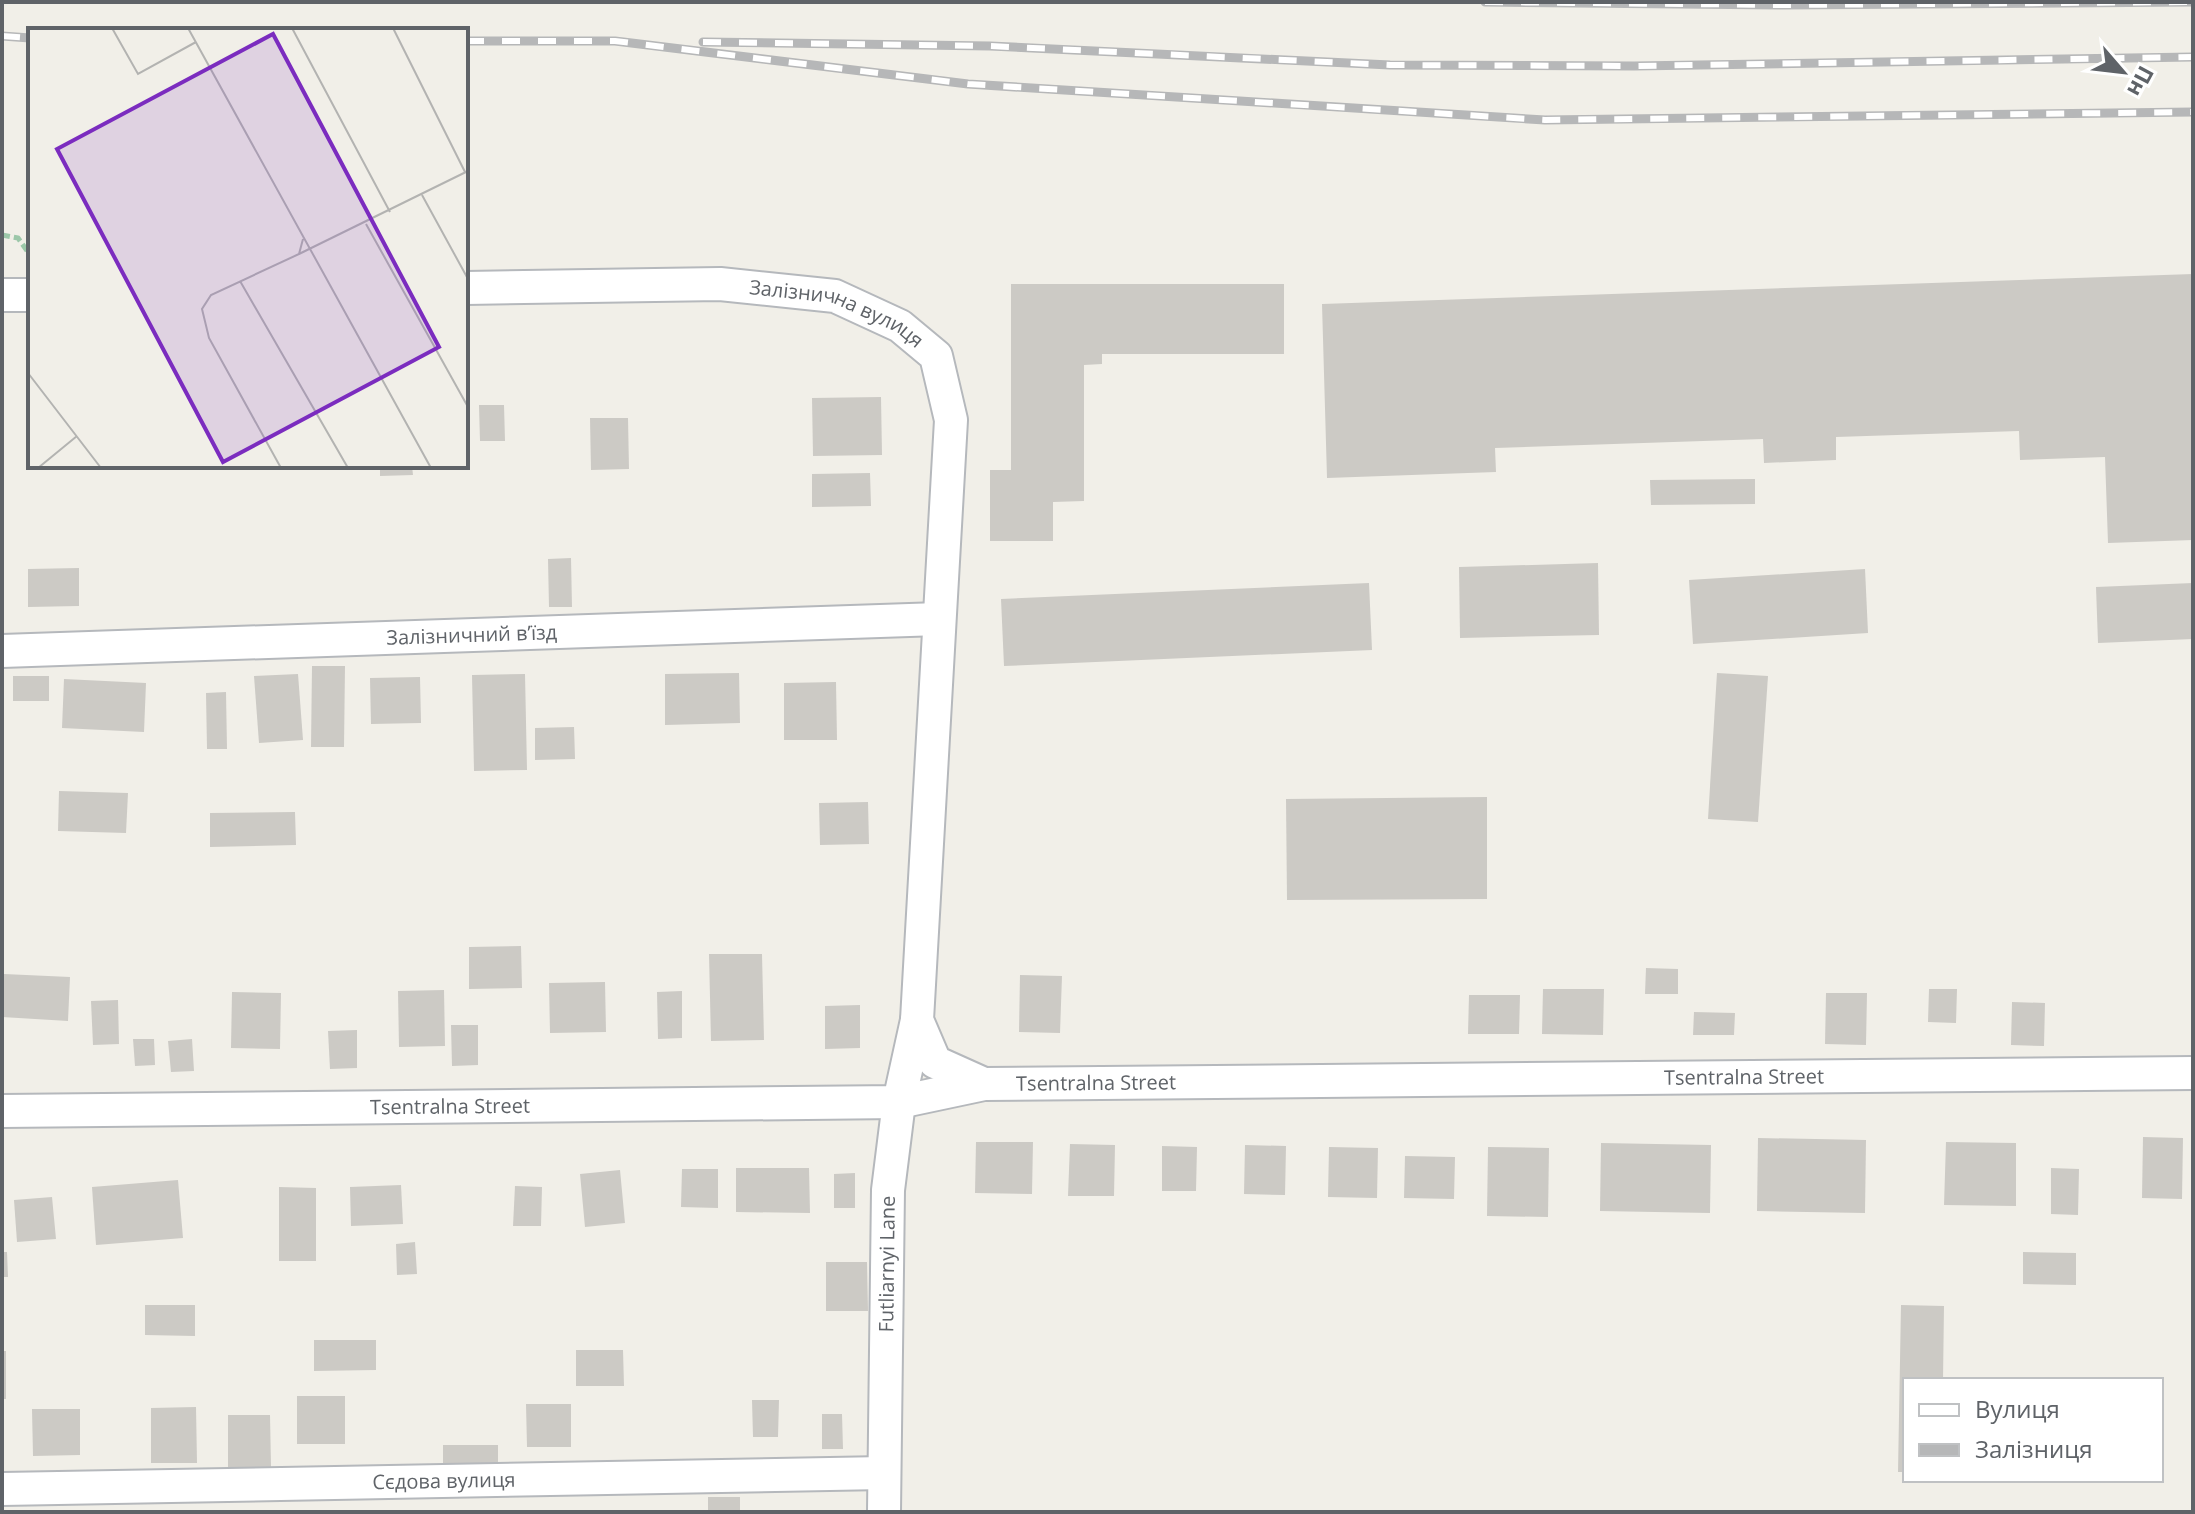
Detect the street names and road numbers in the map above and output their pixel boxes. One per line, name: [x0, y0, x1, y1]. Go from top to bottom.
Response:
street label: Залізнична вулиця: [748, 273, 930, 353]
street label: Залізничний в’їзд: [386, 618, 558, 651]
street label: Tsentralna Street: [1664, 1062, 1824, 1091]
street label: Tsentralna Street: [1016, 1068, 1176, 1097]
street label: Tsentralna Street: [370, 1092, 530, 1120]
street label: Futliarnyi Lane: [872, 1195, 901, 1333]
street label: Сєдова вулиця: [372, 1466, 516, 1495]

